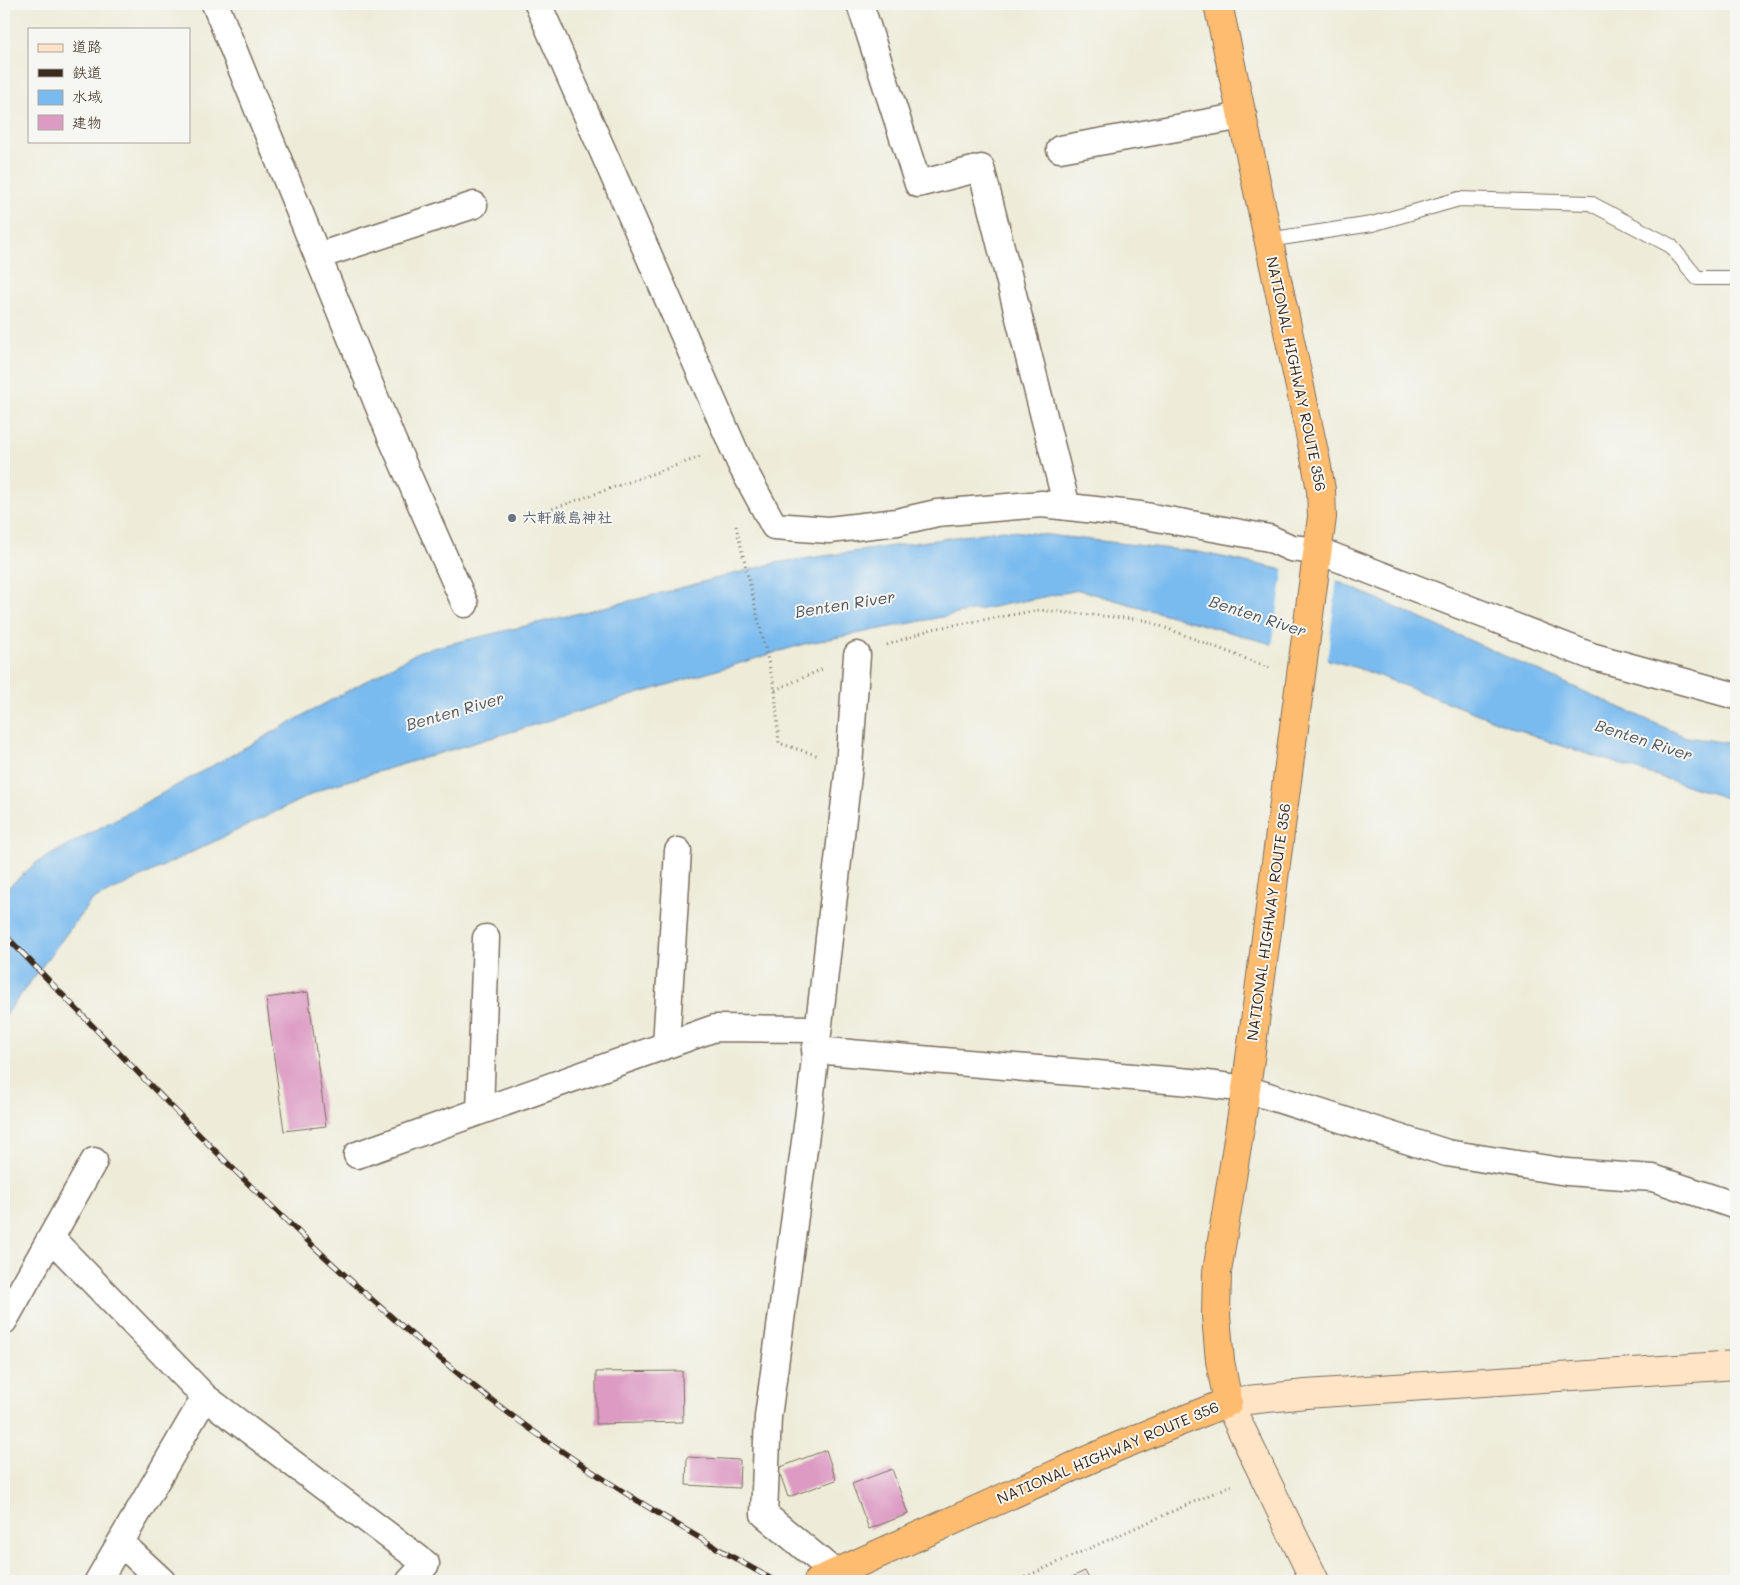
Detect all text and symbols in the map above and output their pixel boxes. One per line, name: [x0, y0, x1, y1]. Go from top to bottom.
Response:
legend: [28, 28, 190, 142]
text: 道路: [72, 36, 102, 56]
text: 鉄道: [72, 62, 102, 82]
text: 水域: [72, 86, 102, 106]
text: 建物: [72, 112, 102, 132]
street label: NATIONAL HIGHWAY ROUTE 356: [1262, 255, 1332, 493]
place label: 六軒厳島神社: [522, 507, 612, 527]
marker: 六軒厳島神社: [506, 512, 518, 524]
water label: Benten River: [793, 585, 897, 622]
water label: Benten River: [1207, 590, 1310, 641]
water label: Benten River: [403, 686, 506, 735]
water label: Benten River: [1593, 714, 1696, 765]
street label: NATIONAL HIGHWAY ROUTE 356: [1241, 802, 1295, 1042]
street label: NATIONAL HIGHWAY ROUTE 356: [993, 1396, 1222, 1508]

